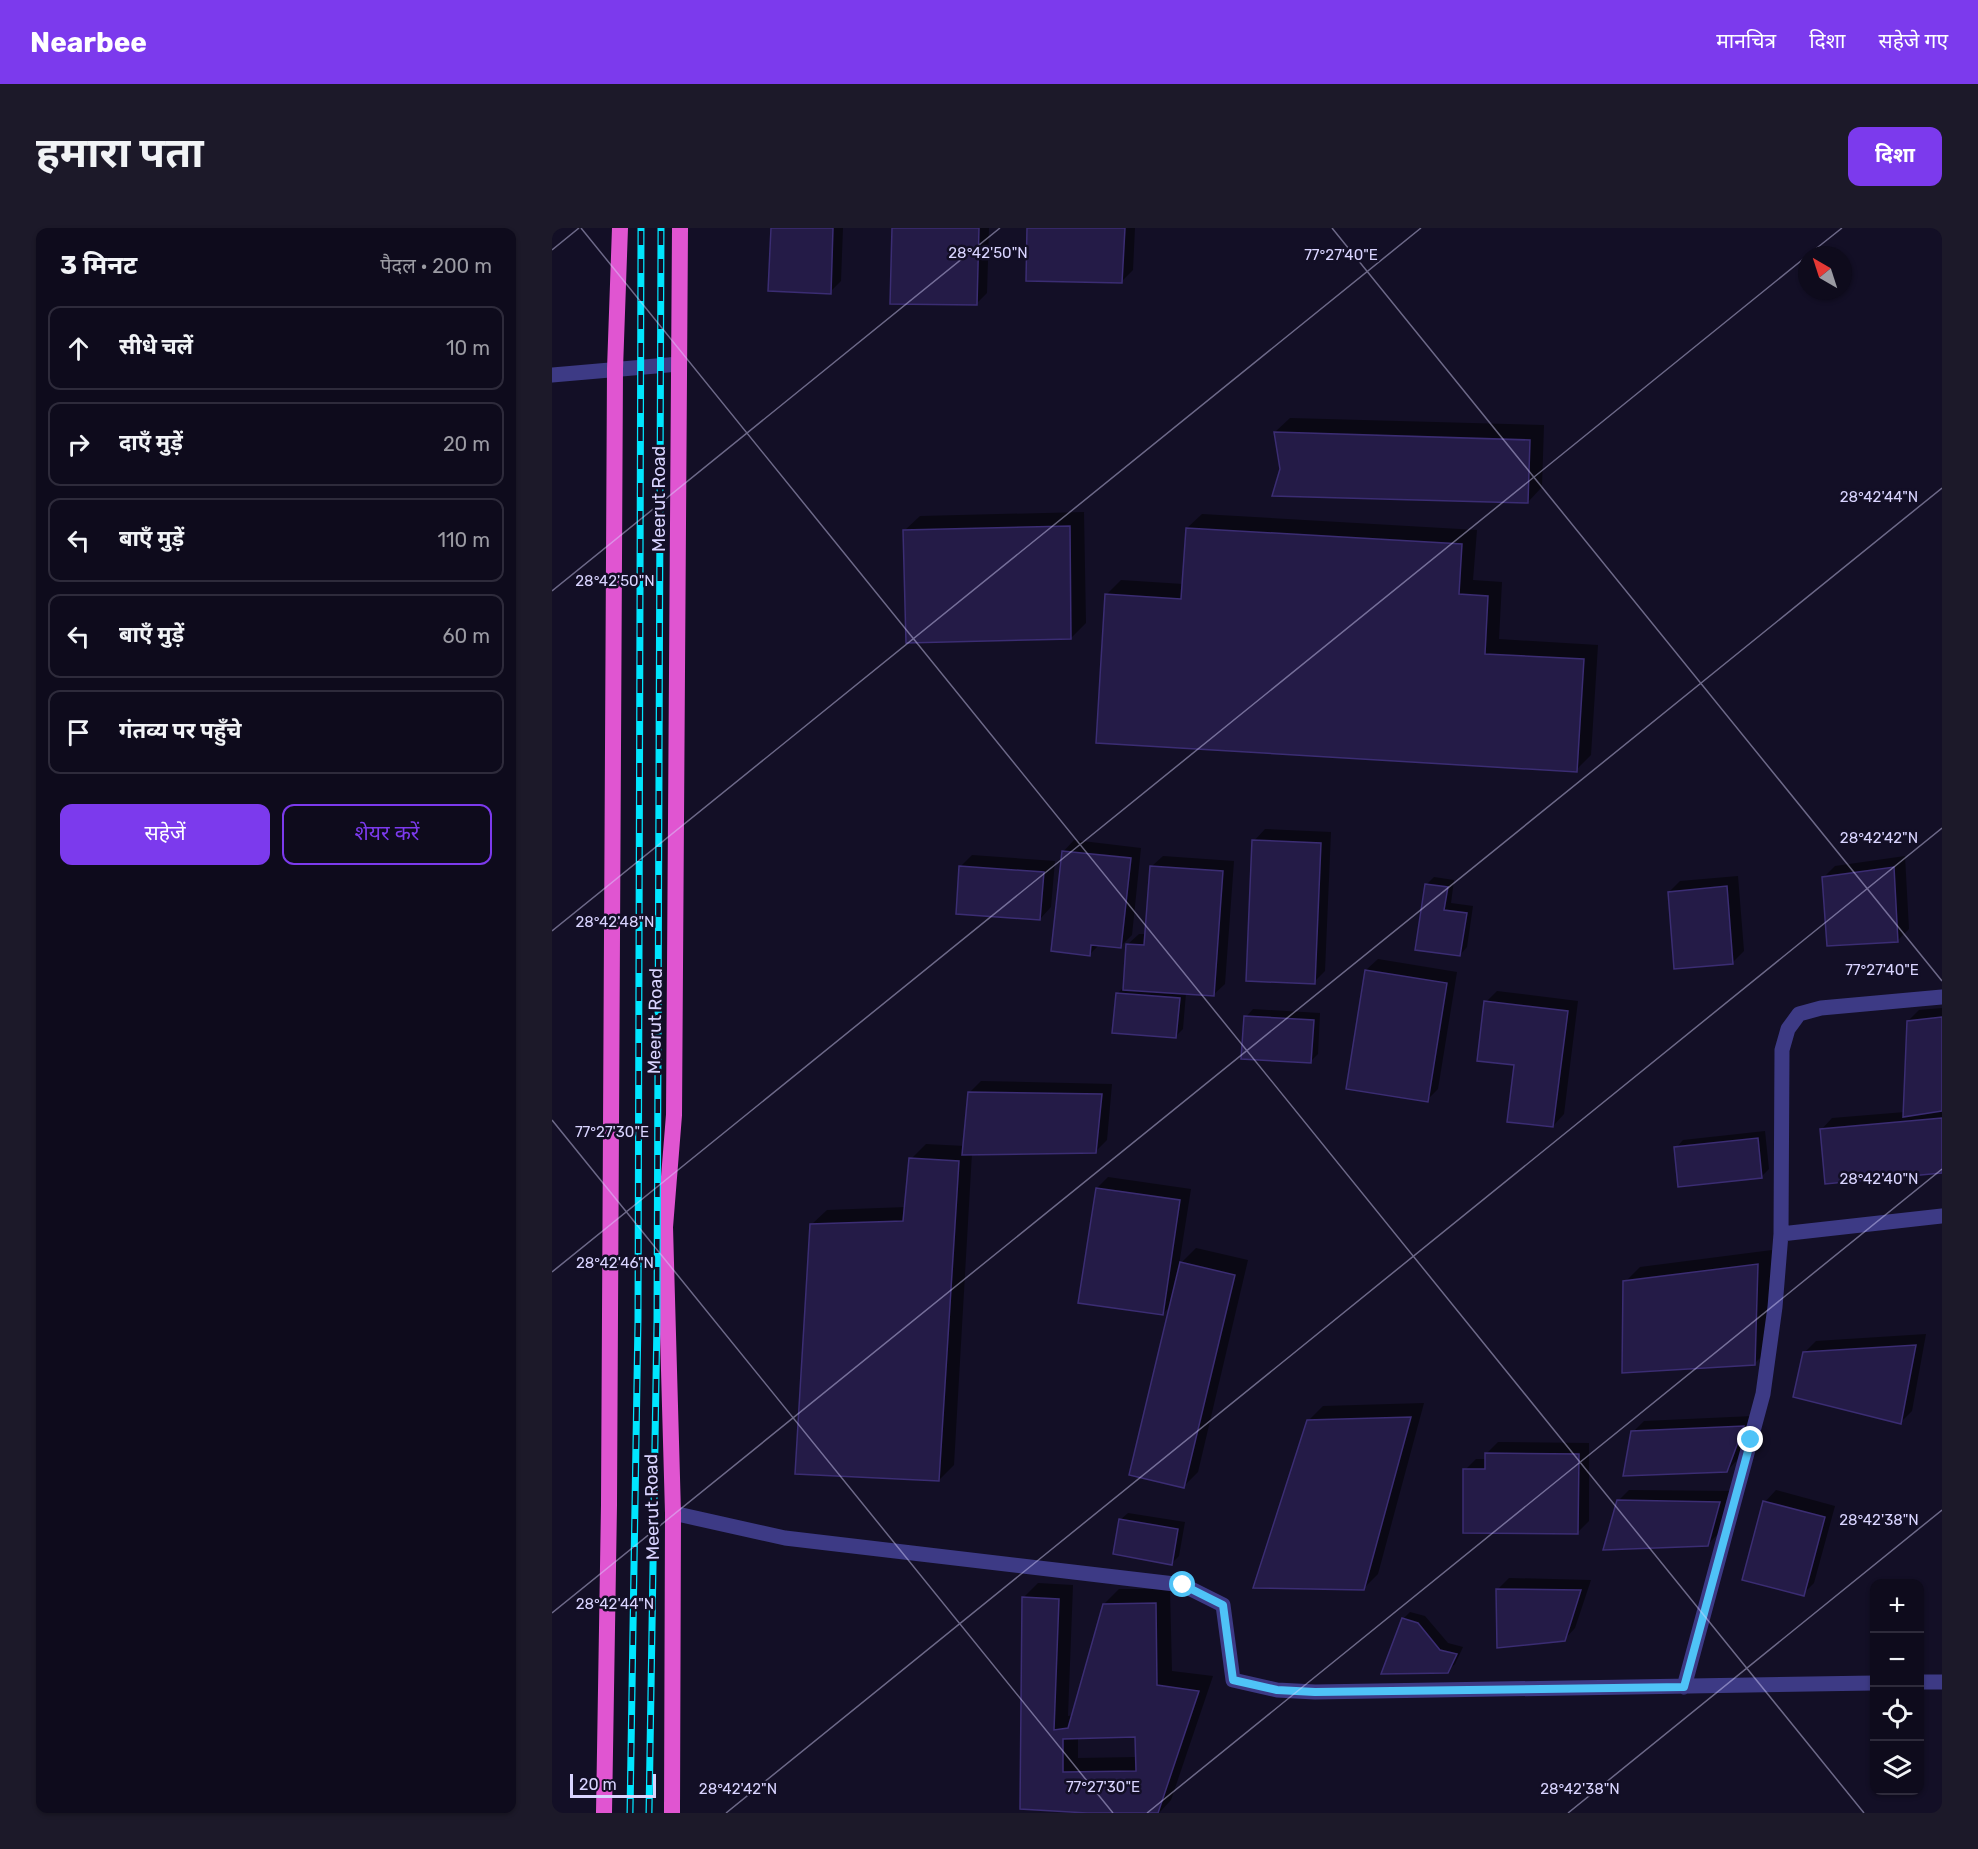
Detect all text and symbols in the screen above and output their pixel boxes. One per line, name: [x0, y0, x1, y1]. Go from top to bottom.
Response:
text: Nearbee: [30, 26, 147, 59]
text: मानचित्र: [1716, 28, 1776, 53]
text: दिशा: [1809, 28, 1845, 53]
text: सहेजे गए: [1878, 28, 1948, 53]
button: दिशा: [1848, 127, 1942, 186]
text: हमारा पता: [36, 128, 204, 178]
text: 28°42'50"N: [948, 244, 1028, 262]
text: 77°27'40"E: [1304, 246, 1378, 264]
north arrow: [1798, 246, 1852, 300]
text: 3 मिनट: [60, 250, 137, 281]
text: पैदल · 200 m: [380, 254, 492, 278]
icon: ahead: [62, 332, 95, 365]
text: सीधे चलें: [119, 333, 193, 360]
text: 10 m: [446, 336, 490, 360]
icon: right: [62, 428, 95, 461]
text: दाएँ मुड़ें: [119, 429, 183, 456]
text: 20 m: [443, 432, 490, 456]
street label: Meerut Road: [648, 446, 670, 552]
text: 28°42'44"N: [1840, 488, 1918, 506]
icon: left: [62, 524, 95, 557]
text: बाएँ मुड़ें: [119, 525, 184, 552]
text: 110 m: [438, 528, 490, 552]
text: 28°42'50"N: [575, 572, 655, 590]
icon: left: [62, 620, 95, 653]
text: बाएँ मुड़ें: [119, 621, 184, 648]
text: 60 m: [443, 624, 490, 648]
icon: arrive: [62, 716, 95, 749]
text: गंतव्य पर पहुँचे: [119, 717, 241, 744]
button: सहेजें: [60, 804, 270, 865]
button: शेयर करें: [282, 804, 492, 865]
text: 28°42'42"N: [1840, 829, 1918, 847]
text: 28°42'48"N: [575, 913, 655, 931]
text: 77°27'40"E: [1845, 961, 1919, 979]
street label: Meerut Road: [643, 968, 667, 1074]
text: 77°27'30"E: [575, 1123, 649, 1141]
text: 28°42'40"N: [1839, 1170, 1919, 1188]
text: 28°42'46"N: [576, 1254, 654, 1272]
route end: [1737, 1426, 1763, 1452]
street label: Meerut Road: [640, 1454, 664, 1560]
text: 28°42'38"N: [1839, 1511, 1919, 1529]
route start: [1169, 1571, 1195, 1597]
map controls: [1870, 1579, 1924, 1795]
button: +: [1870, 1579, 1924, 1633]
text: 28°42'44"N: [576, 1595, 654, 1613]
button: −: [1870, 1633, 1924, 1687]
button: locate: [1870, 1687, 1924, 1741]
button: layers: [1870, 1741, 1924, 1795]
scale bar: [570, 1771, 656, 1798]
text: 20 m: [579, 1775, 617, 1794]
text: 77°27'30"E: [1066, 1778, 1140, 1796]
text: 28°42'42"N: [699, 1780, 777, 1798]
text: 28°42'38"N: [1540, 1780, 1620, 1798]

